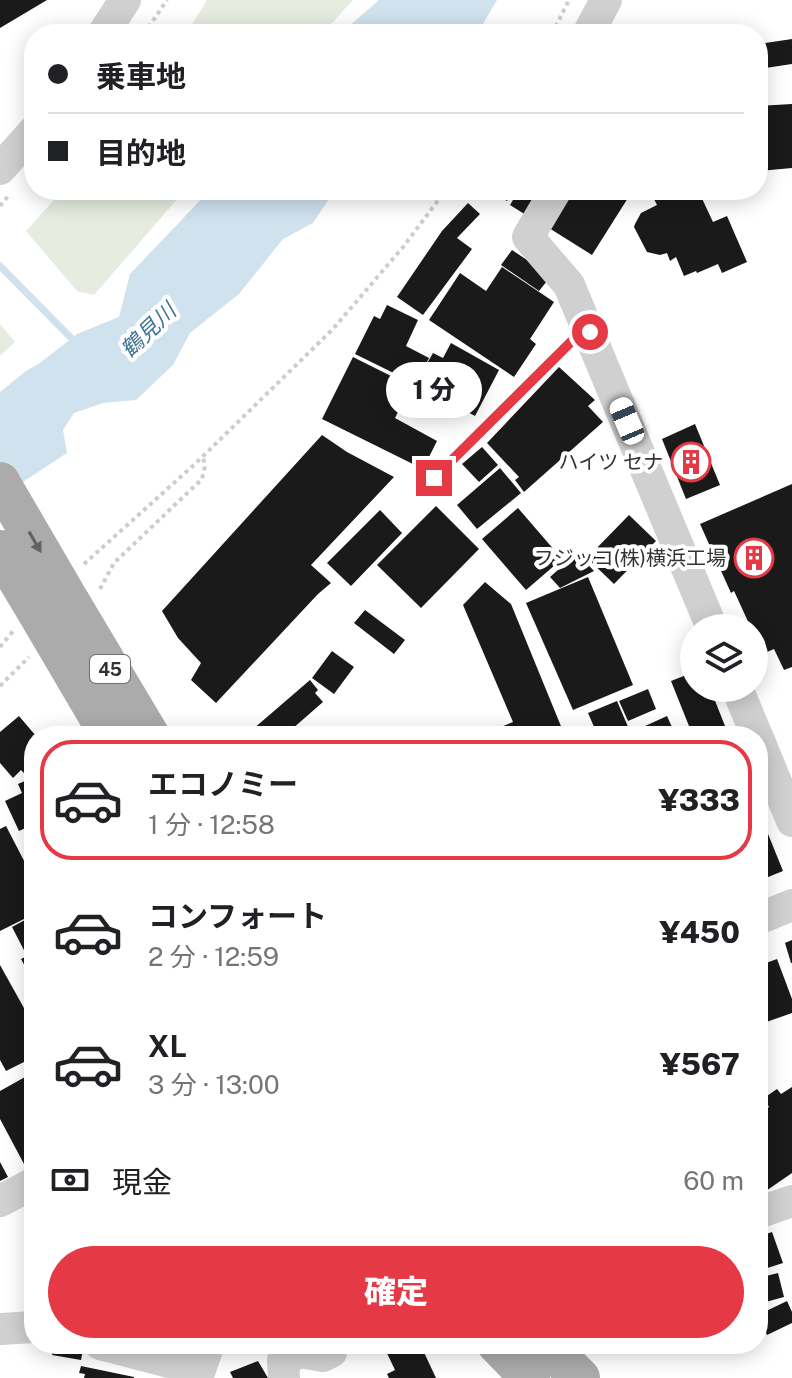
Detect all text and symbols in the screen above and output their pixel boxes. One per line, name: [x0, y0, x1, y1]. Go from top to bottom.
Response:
text: 乗車地: [96, 58, 186, 94]
text: 目的地: [96, 135, 186, 171]
water label: 鶴見川: [115, 296, 182, 362]
route start: [572, 314, 608, 350]
callout: 1 分: [386, 362, 482, 418]
text: 1 分: [412, 374, 456, 405]
car: [607, 394, 647, 448]
building icon: ハイツ セナ: [670, 441, 712, 483]
place label: ハイツ セナ: [559, 450, 663, 474]
route end: [416, 460, 452, 496]
one-way arrow: [28, 531, 42, 553]
building icon: フジッコ(株)横浜工場: [733, 537, 775, 579]
place label: フジッコ(株)横浜工場: [534, 546, 726, 570]
map controls: [680, 614, 768, 702]
button: layers: [680, 614, 768, 702]
road number: 45: [90, 655, 130, 683]
icon: car: [52, 764, 124, 836]
text: エコノミー: [148, 766, 298, 802]
text: ¥333: [658, 782, 740, 818]
text: 1 分 · 12:58: [148, 809, 275, 840]
icon: car: [52, 896, 124, 968]
text: コンフォート: [148, 898, 327, 934]
text: ¥450: [659, 914, 740, 950]
text: 2 分 · 12:59: [148, 941, 279, 972]
icon: car: [52, 1028, 124, 1100]
text: XL: [148, 1028, 187, 1064]
text: ¥567: [660, 1046, 740, 1082]
text: 3 分 · 13:00: [148, 1069, 280, 1100]
icon: cash: [48, 1158, 92, 1202]
text: 現金: [112, 1164, 172, 1200]
text: 60 m: [683, 1165, 744, 1196]
button: 確定: [48, 1246, 744, 1338]

